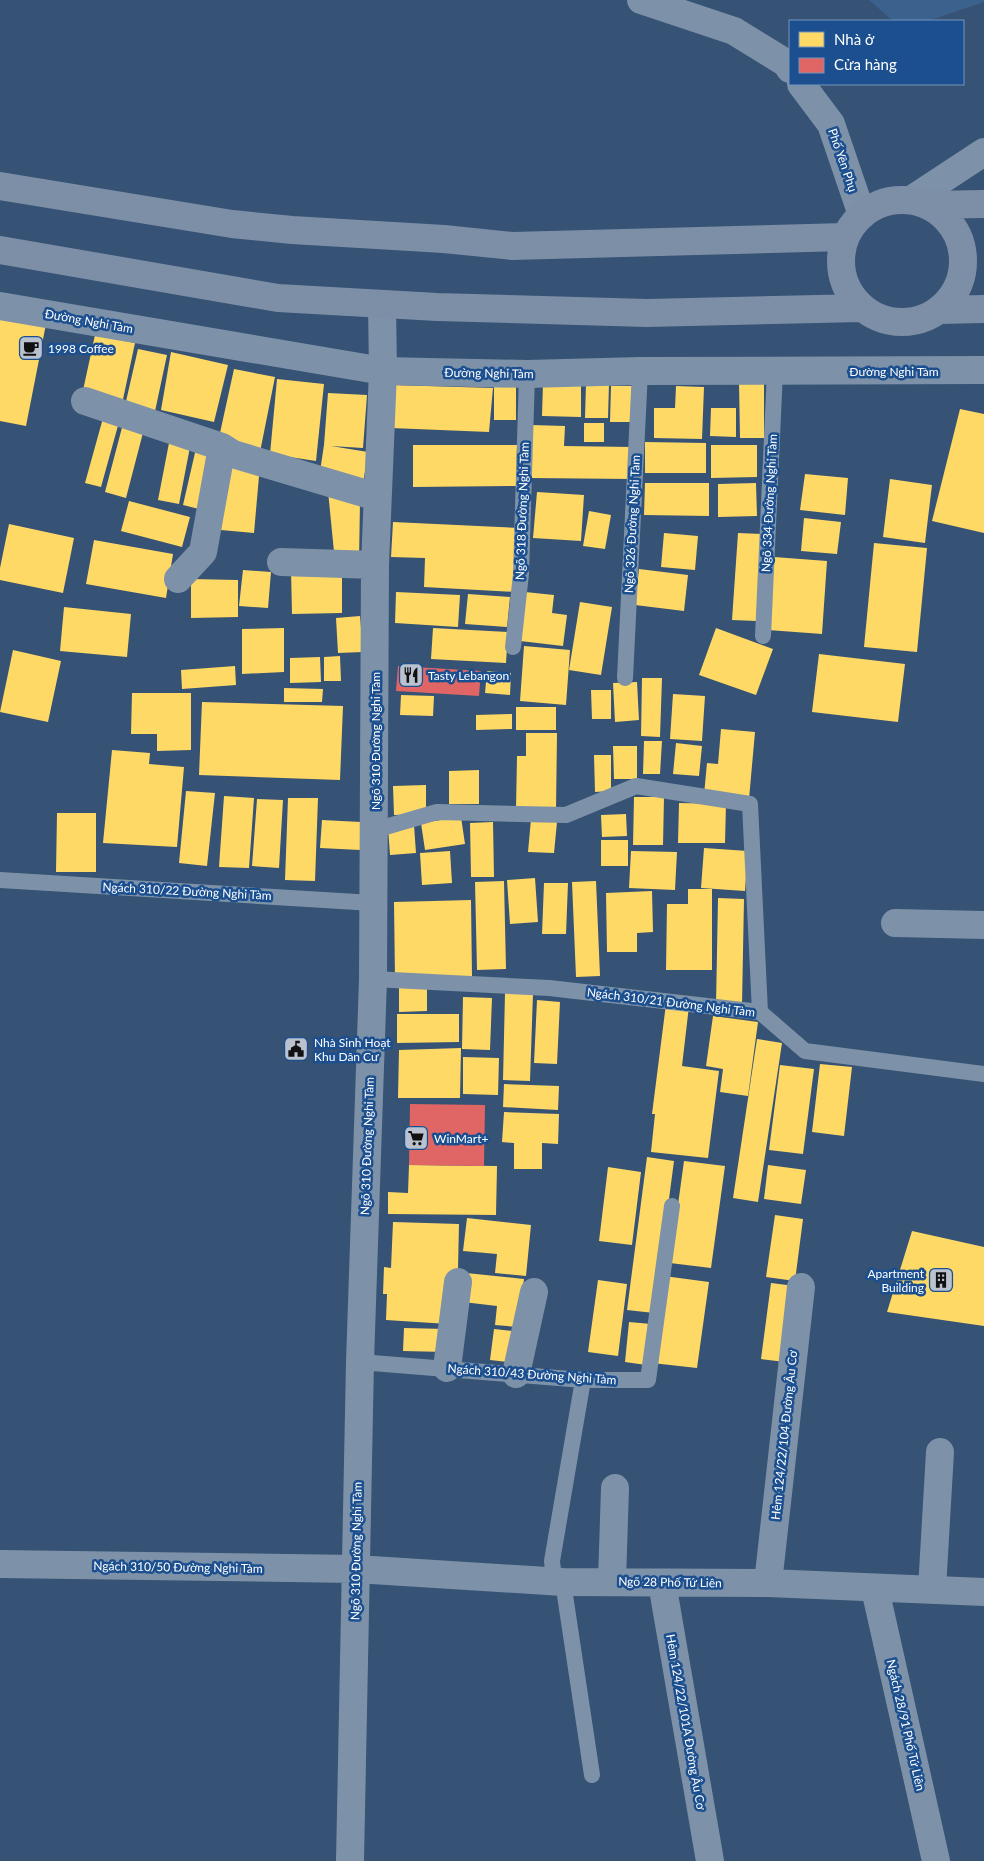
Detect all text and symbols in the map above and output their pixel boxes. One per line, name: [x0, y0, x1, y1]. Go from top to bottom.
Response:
legend: [789, 20, 964, 85]
text: Nhà ở: [834, 30, 875, 48]
text: Cửa hàng: [834, 55, 897, 73]
street label: Phố Yên Phụ: [825, 126, 861, 194]
street label: Đường Nghi Tàm: [44, 306, 134, 336]
cafe icon: 1998 Coffee: [18, 335, 44, 361]
place label: 1998 Coffee: [48, 341, 114, 356]
street label: Đường Nghi Tàm: [849, 364, 939, 379]
street label: Đường Nghi Tàm: [444, 365, 534, 381]
street label: Ngõ 334 Đường Nghi Tàm: [758, 433, 780, 572]
street label: Ngõ 318 Đường Nghi Tàm: [512, 442, 532, 580]
street label: Ngõ 326 Đường Nghi Tàm: [621, 454, 643, 593]
restaurant icon: Tasty Lebangon: [398, 662, 424, 688]
place label: Tasty Lebangon: [428, 668, 509, 683]
street label: Ngõ 310 Đường Nghi Tàm: [368, 672, 383, 810]
street label: Ngách 310/22 Đường Nghi Tàm: [102, 879, 272, 903]
street label: Ngách 310/21 Đường Nghi Tàm: [586, 984, 756, 1020]
place label: Nhà Sinh Hoạt Khu Dân Cư: [314, 1035, 391, 1064]
public building icon: Nhà Sinh Hoạt Khu Dân Cư: [283, 1036, 309, 1062]
street label: Ngõ 310 Đường Nghi Tàm: [357, 1077, 377, 1215]
supermarket icon: WinMart+: [403, 1125, 429, 1151]
place label: WinMart+: [434, 1131, 488, 1146]
place label: Apartment Building: [867, 1266, 925, 1295]
building icon: Apartment Building: [928, 1267, 954, 1293]
street label: Hẻm 124/22/104 Đường Âu Cơ: [768, 1349, 800, 1521]
street label: Ngách 310/43 Đường Nghi Tàm: [447, 1361, 617, 1387]
street label: Ngõ 310 Đường Nghi Tàm: [347, 1482, 365, 1620]
street label: Ngách 310/50 Đường Nghi Tàm: [93, 1558, 263, 1576]
street label: Ngõ 28 Phố Tứ Liên: [618, 1574, 722, 1590]
street label: Hẻm 124/22/101A Đường Âu Cơ: [663, 1633, 709, 1812]
street label: Ngách 28/91 Phố Tứ Liên: [884, 1658, 928, 1792]

